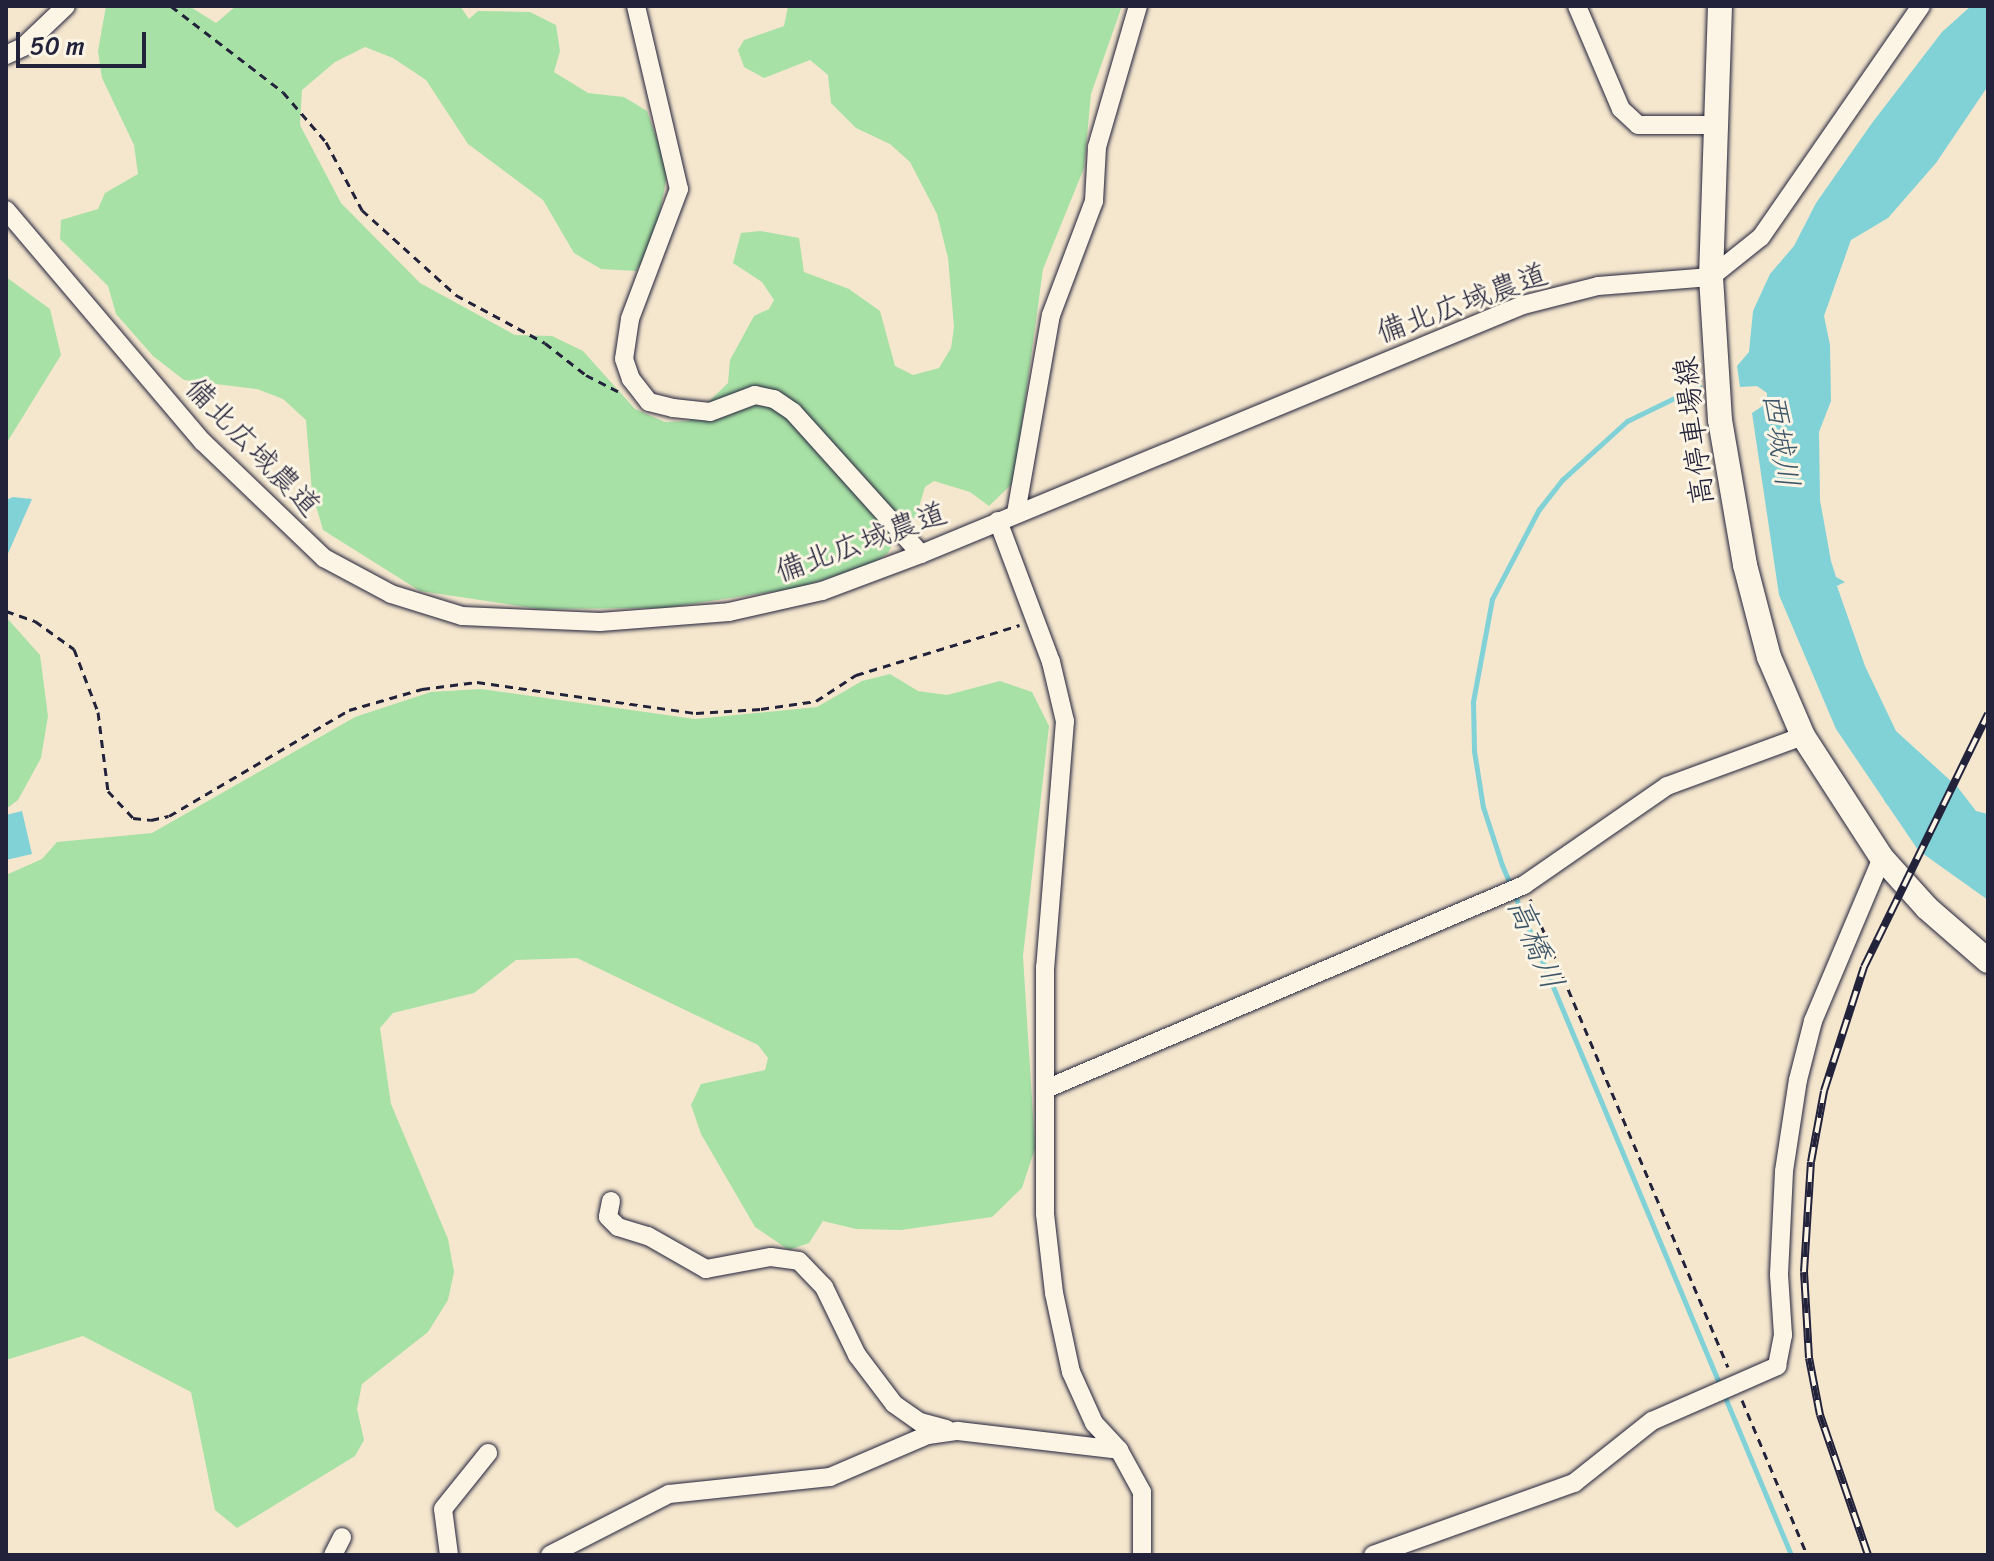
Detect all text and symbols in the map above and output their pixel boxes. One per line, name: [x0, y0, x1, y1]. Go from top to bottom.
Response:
scale bar: [20, 16, 150, 66]
text: 50 m: [30, 25, 85, 67]
street label: 備北広域農道: [1371, 255, 1553, 351]
street label: 高停車場線: [1667, 354, 1721, 508]
street label: 備北広域農道: [178, 370, 328, 524]
water label: 西城川: [1754, 390, 1806, 490]
street label: 備北広域農道: [770, 494, 952, 590]
water label: 高橋川: [1499, 892, 1571, 996]

